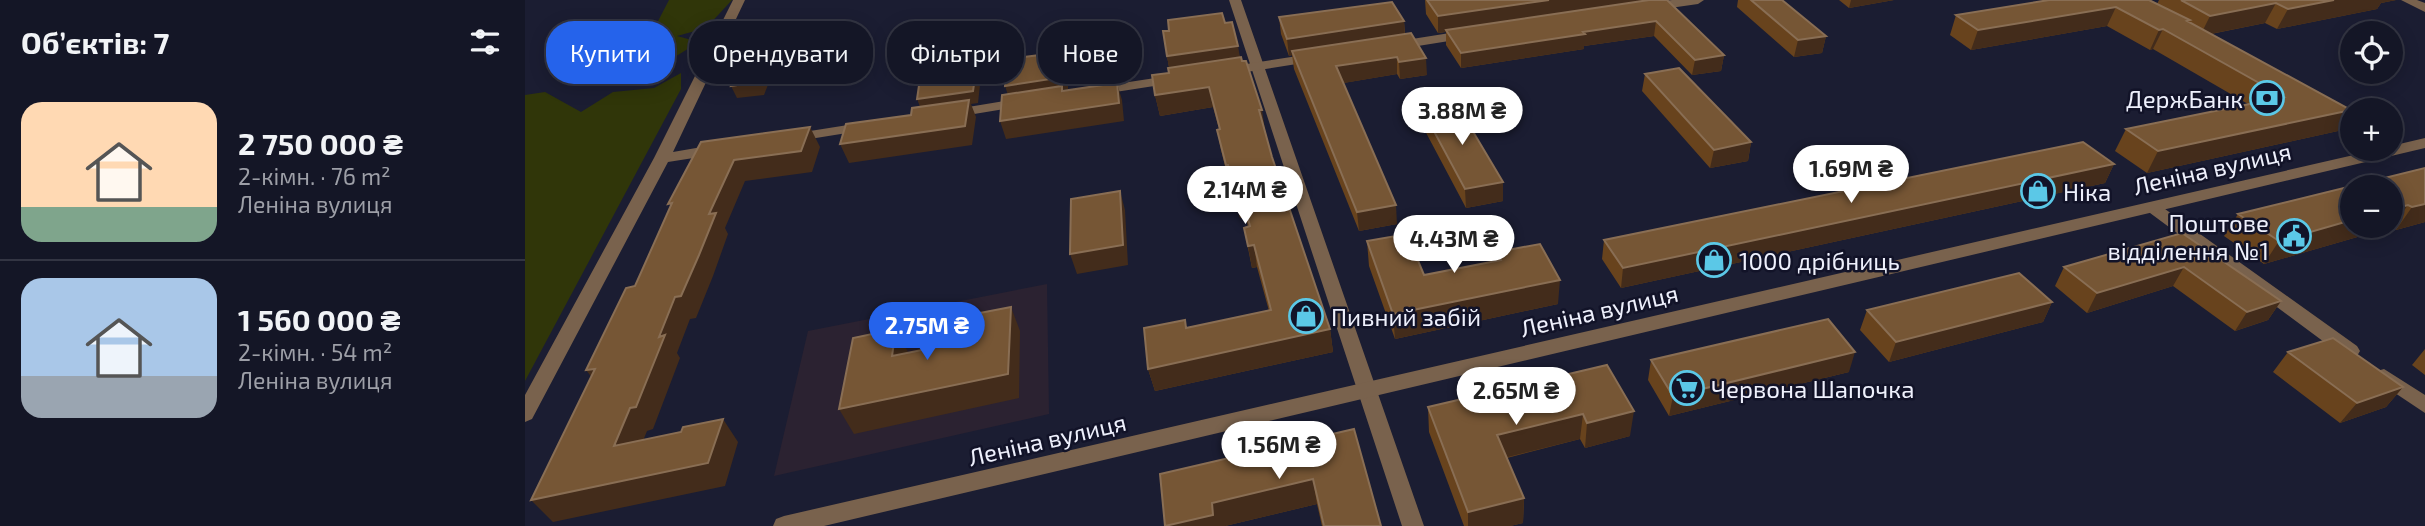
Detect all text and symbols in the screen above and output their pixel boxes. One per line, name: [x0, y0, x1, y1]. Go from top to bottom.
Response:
chip: Купити: [546, 21, 675, 84]
chip: Орендувати: [689, 21, 873, 84]
chip: Фільтри: [887, 21, 1024, 84]
chip: Нове: [1038, 21, 1142, 84]
map controls: [2340, 21, 2403, 238]
button: locate: [2340, 21, 2403, 84]
icon: filters: [466, 23, 504, 61]
text: Об’єктів: 7: [21, 24, 169, 60]
bank icon: ДержБанк: [2248, 79, 2286, 117]
place label: ДержБанк: [2126, 84, 2243, 113]
pin: 3.88M ₴: [1397, 88, 1527, 147]
text: 3.88M ₴: [1418, 96, 1506, 124]
button: +: [2340, 98, 2403, 161]
text: 2 750 000 ₴: [238, 125, 403, 161]
icon: home: [77, 130, 161, 214]
street label: Леніна вулиця: [2130, 136, 2294, 201]
pin: 1.69M ₴: [1786, 146, 1916, 205]
text: 1.69M ₴: [1809, 154, 1893, 182]
text: 2-кімн. · 76 m²: [238, 162, 391, 190]
pin: 2.14M ₴: [1180, 166, 1310, 226]
shop icon: Ніка: [2019, 172, 2057, 210]
text: 2.14M ₴: [1203, 175, 1287, 203]
button: −: [2340, 175, 2403, 238]
place label: Ніка: [2063, 177, 2111, 206]
text: Леніна вулиця: [238, 190, 392, 218]
place label: Поштове відділення №1: [2108, 208, 2269, 265]
pin: 4.43M ₴: [1389, 216, 1519, 275]
public building icon: Поштове відділення №1: [2275, 217, 2313, 255]
text: 4.43M ₴: [1409, 224, 1499, 252]
shop icon: 1000 дрібниць: [1695, 241, 1733, 279]
place label: 1000 дрібниць: [1739, 246, 1900, 275]
street label: Леніна вулиця: [1517, 278, 1681, 343]
shop icon: Пивний забій: [1287, 297, 1325, 335]
text: 1 560 000 ₴: [238, 301, 400, 337]
pin: 2.75M ₴: [862, 302, 992, 362]
place label: Пивний забій: [1331, 302, 1481, 331]
icon: home: [77, 306, 161, 390]
text: 2.75M ₴: [885, 311, 969, 339]
text: 2-кімн. · 54 m²: [238, 338, 392, 366]
text: Леніна вулиця: [238, 366, 392, 394]
pin: 2.65M ₴: [1451, 368, 1581, 427]
supermarket icon: Червона Шапочка: [1668, 369, 1706, 407]
place label: Червона Шапочка: [1711, 374, 1914, 403]
text: 2.65M ₴: [1473, 376, 1559, 404]
street label: Леніна вулиця: [965, 407, 1129, 472]
pin: 1.56M ₴: [1214, 421, 1344, 481]
text: 1.56M ₴: [1237, 430, 1321, 458]

